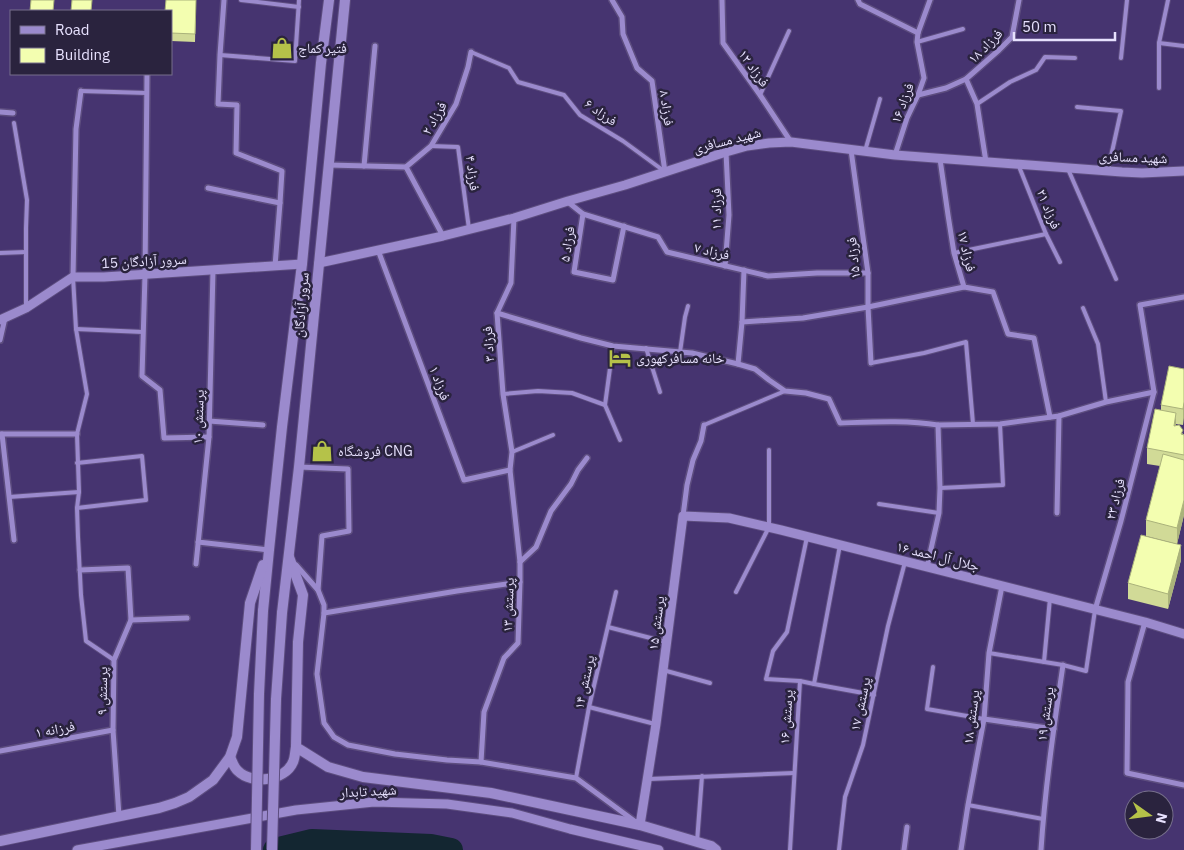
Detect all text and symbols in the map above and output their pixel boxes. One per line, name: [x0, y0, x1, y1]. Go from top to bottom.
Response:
legend: [10, 10, 172, 75]
scale bar: [1014, 10, 1115, 42]
text: 50 m: [1022, 17, 1057, 36]
text: Road: [55, 20, 90, 39]
street label: فرزاد ۱۸: [964, 25, 1006, 67]
shop icon: فتیر کماج: [269, 35, 295, 61]
place label: فتیر کماج: [298, 39, 347, 58]
text: Building: [55, 45, 110, 64]
street label: فرزاد ۱۲: [734, 46, 774, 90]
street label: فرزاد ۱۶: [886, 80, 918, 126]
street label: فرزاد ۸: [656, 89, 678, 127]
street label: فرزاد ۶: [581, 94, 621, 130]
street label: فرزاد ۲: [417, 98, 451, 138]
street label: شهید مسافری: [691, 123, 763, 157]
street label: شهید مسافری: [1098, 147, 1168, 167]
street label: فرزاد ۴: [462, 154, 484, 192]
street label: فرزاد ۲۱: [1033, 186, 1065, 232]
street label: فرزاد ۱۱: [707, 188, 725, 230]
street label: فرزاد ۵: [555, 225, 579, 263]
street label: فرزاد ۱۷: [954, 229, 981, 274]
street label: فرزاد ۱۵: [842, 236, 864, 280]
street label: فرزاد ۷: [693, 238, 732, 264]
street label: سرور آزادگان 15: [101, 250, 187, 272]
street label: سرور آزادگان: [289, 272, 313, 338]
street label: فرزاد ۳: [478, 325, 498, 362]
hotel icon: خانه مسافرکهوری: [607, 345, 633, 371]
place label: خانه مسافرکهوری: [636, 349, 725, 367]
street label: فرزاد ۱: [425, 363, 455, 403]
street label: پرستش ۱۰: [188, 389, 208, 445]
shop icon: فروشگاه CNG: [309, 438, 335, 464]
place label: فروشگاه CNG: [338, 442, 413, 460]
street label: فرزاد ۲۳: [1101, 476, 1129, 522]
street label: جلال آل احمد ۱۶: [895, 537, 981, 575]
street label: پرستش ۱۳: [498, 577, 518, 633]
street label: پرستش ۱۵: [644, 595, 668, 651]
street label: پرستش ۱۴: [569, 653, 599, 711]
street label: پرستش ۹: [93, 666, 112, 715]
street label: پرستش ۱۷: [845, 675, 875, 733]
street label: پرستش ۱۹: [1032, 685, 1058, 742]
street label: پرستش ۱۶: [775, 689, 797, 745]
street label: پرستش ۱۸: [959, 689, 983, 745]
street label: فرزانه ۱: [34, 717, 76, 741]
street label: شهید تابدار: [338, 781, 397, 802]
north arrow: [1124, 790, 1174, 840]
text: N: [1152, 811, 1172, 825]

